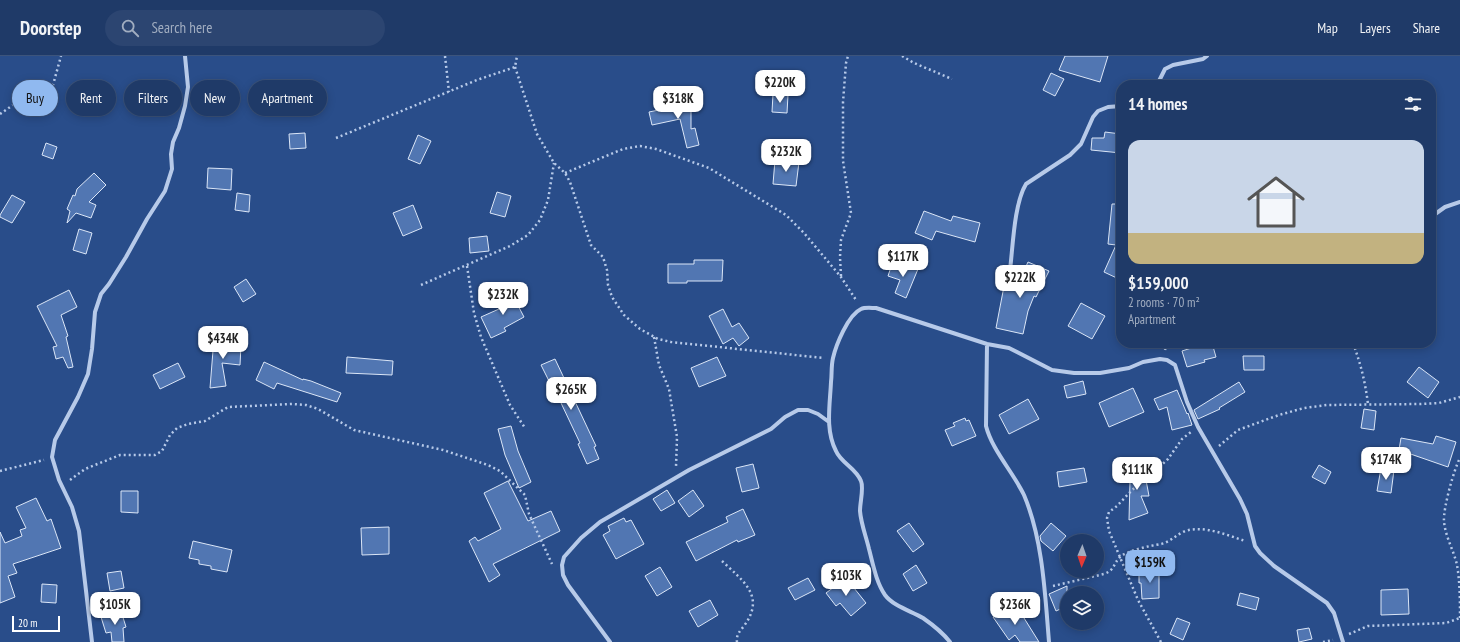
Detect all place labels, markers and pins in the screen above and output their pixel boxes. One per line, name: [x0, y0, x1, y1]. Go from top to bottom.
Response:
pin: $220K: [752, 70, 808, 104]
pin: $318K: [650, 86, 706, 120]
pin: $232K: [758, 139, 814, 173]
pin: $117K: [875, 244, 931, 278]
pin: $222K: [992, 265, 1048, 299]
pin: $232K: [475, 282, 531, 316]
pin: $434K: [195, 326, 251, 360]
pin: $265K: [543, 377, 599, 411]
pin: $174K: [1358, 447, 1414, 481]
pin: $111K: [1109, 457, 1165, 491]
pin: $159K: [1122, 550, 1178, 584]
pin: $103K: [818, 563, 874, 597]
pin: $105K: [87, 592, 143, 626]
pin: $236K: [987, 592, 1043, 626]

